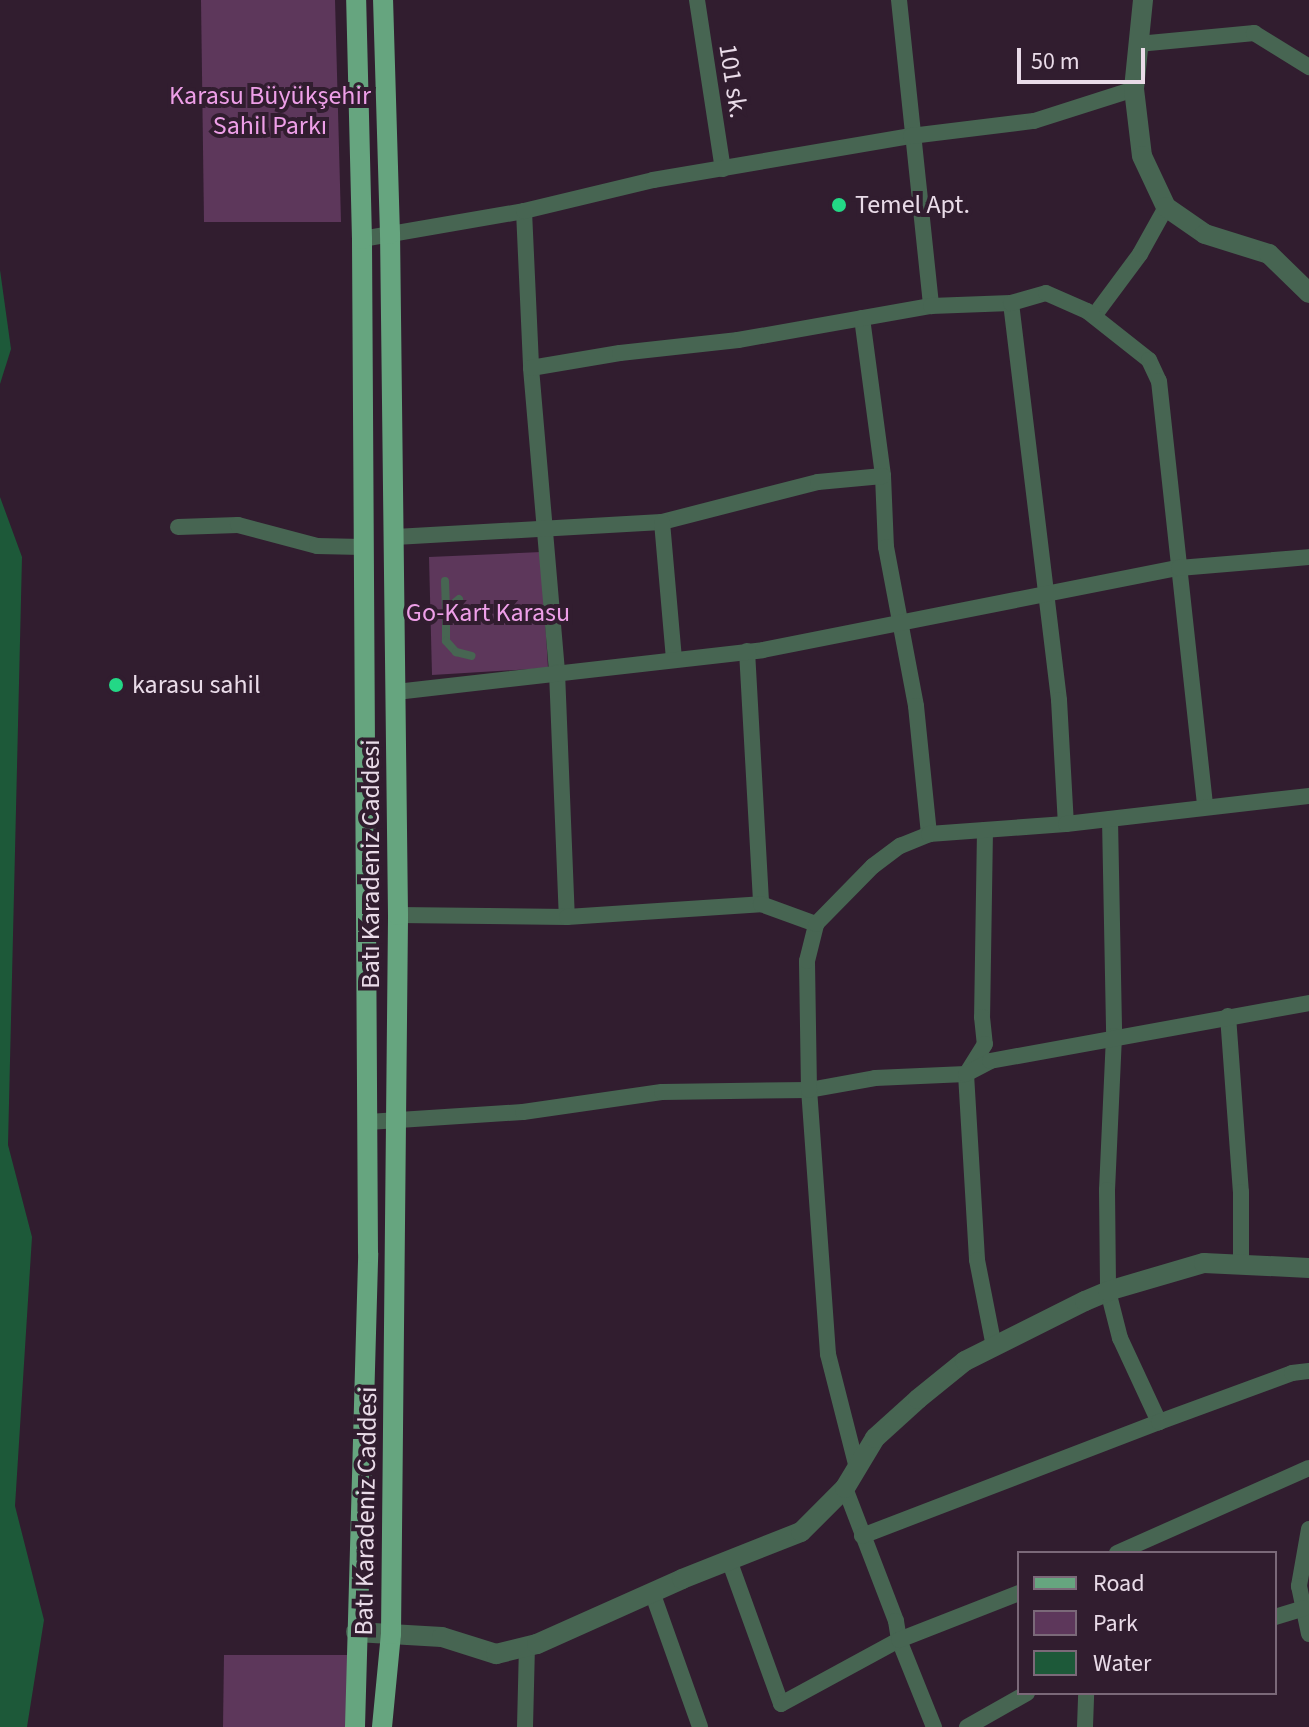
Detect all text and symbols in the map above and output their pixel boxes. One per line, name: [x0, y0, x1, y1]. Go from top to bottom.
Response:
scale bar: [1021, 32, 1149, 82]
street label: 101 sk.: [712, 42, 754, 120]
text: 50 m: [1031, 44, 1080, 79]
park label: Karasu Büyükşehir Sahil Parkı: [169, 80, 371, 142]
place label: Temel Apt.: [855, 189, 970, 221]
marker: Temel Apt.: [830, 196, 848, 214]
park label: Go-Kart Karasu: [406, 597, 570, 629]
place label: karasu sahil: [132, 669, 261, 701]
marker: karasu sahil: [107, 676, 125, 694]
street label: Batı Karadeniz Caddesi: [355, 739, 387, 989]
street label: Batı Karadeniz Caddesi: [348, 1386, 384, 1636]
legend: [1017, 1551, 1277, 1695]
text: Road: [1093, 1566, 1145, 1601]
text: Park: [1093, 1606, 1138, 1641]
text: Water: [1093, 1646, 1151, 1681]

